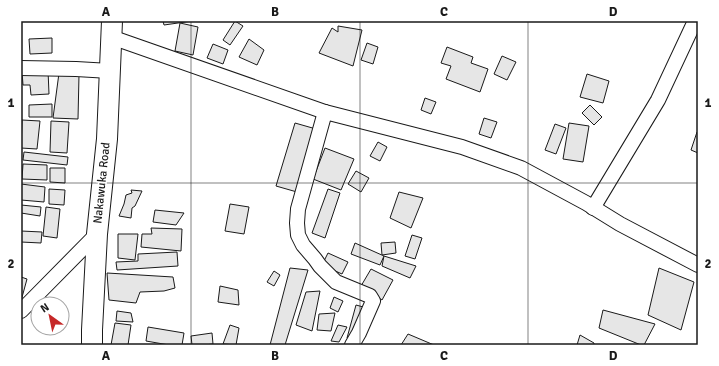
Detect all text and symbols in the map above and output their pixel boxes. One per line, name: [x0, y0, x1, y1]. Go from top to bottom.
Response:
text: A: [102, 4, 111, 20]
text: B: [271, 4, 279, 20]
text: C: [440, 4, 448, 20]
text: D: [609, 4, 618, 20]
text: 1: [7, 95, 15, 111]
text: 1: [704, 95, 712, 111]
street label: Nakawuka Road: [90, 142, 114, 224]
text: 2: [7, 256, 15, 272]
text: 2: [704, 256, 712, 272]
north arrow: [30, 296, 70, 336]
text: N: [38, 300, 52, 316]
text: A: [102, 348, 111, 364]
text: B: [271, 348, 279, 364]
text: C: [440, 348, 448, 364]
text: D: [609, 348, 618, 364]

